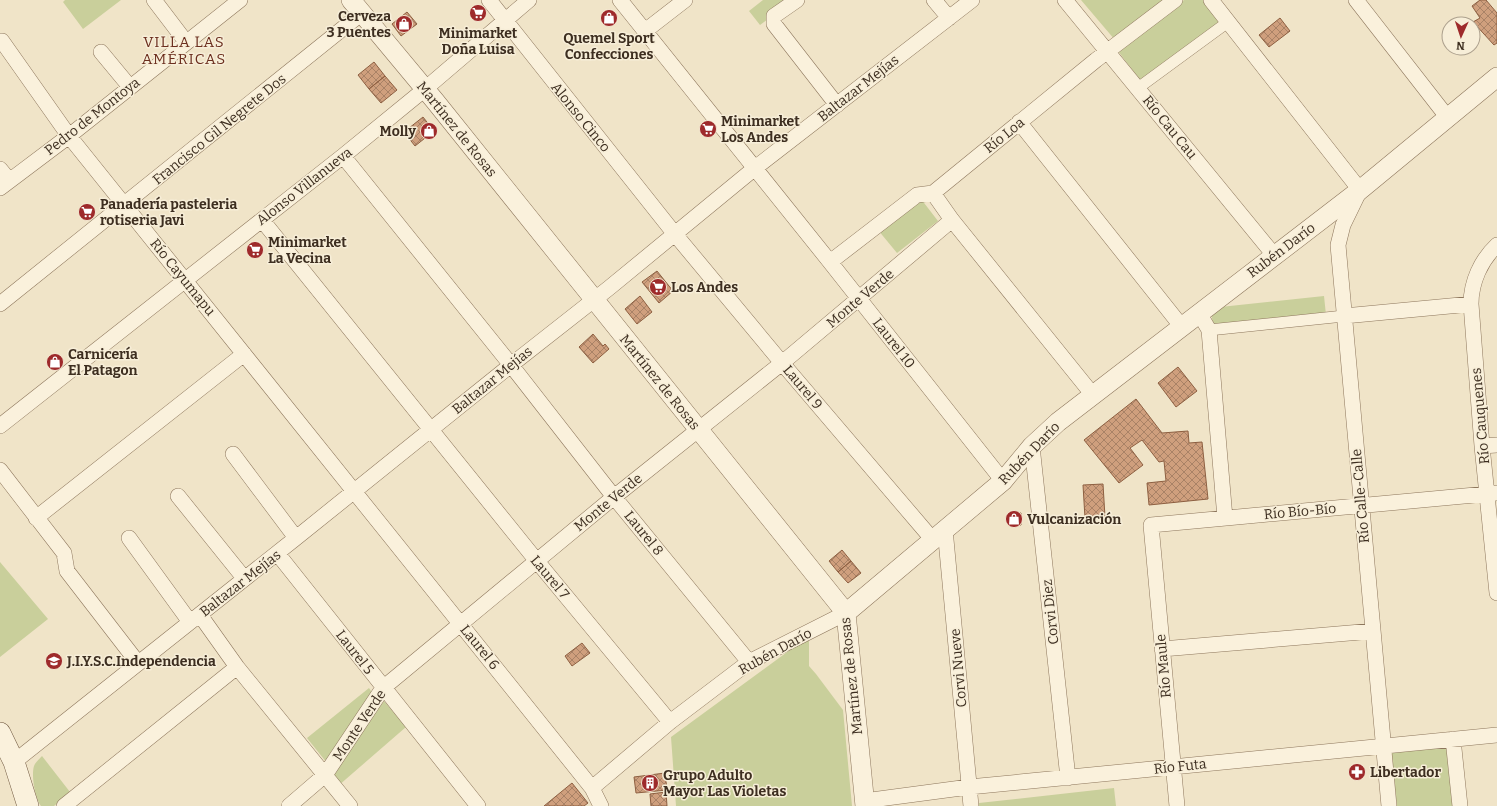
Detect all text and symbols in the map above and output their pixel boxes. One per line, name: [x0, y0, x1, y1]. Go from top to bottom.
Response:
supermarket icon: Minimarket Doña Luisa: [468, 3, 488, 23]
place label: Cerveza 3 Puentes: [327, 8, 391, 41]
shop icon: Quemel Sport Confecciones: [599, 8, 619, 28]
shop icon: Cerveza 3 Puentes: [394, 14, 414, 34]
north arrow: [1441, 16, 1481, 56]
place label: Minimarket Doña Luisa: [439, 25, 518, 58]
place label: Quemel Sport Confecciones: [563, 30, 655, 63]
district label: VILLA LAS AMÉRICAS: [142, 33, 226, 68]
text: N: [1455, 39, 1465, 52]
street label: Baltazar Mejías: [814, 51, 902, 125]
street label: Francisco Gil Negrete Dos: [149, 70, 289, 188]
street label: Pedro de Montoya: [41, 74, 144, 159]
street label: Martínez de Rosas: [413, 78, 500, 181]
street label: Alonso Cinco: [547, 79, 614, 156]
street label: Río Cau Cau: [1139, 92, 1201, 163]
place label: Minimarket Los Andes: [721, 113, 800, 146]
street label: Río Loa: [981, 114, 1028, 157]
supermarket icon: Minimarket Los Andes: [698, 119, 718, 139]
shop icon: Molly: [419, 121, 439, 141]
place label: Molly: [380, 123, 416, 140]
street label: Alonso Villanueva: [253, 144, 356, 229]
place label: Panadería pasteleria rotiseria Javi: [100, 196, 237, 229]
supermarket icon: Panadería pasteleria rotiseria Javi: [77, 202, 97, 222]
street label: Rubén Darío: [1244, 219, 1319, 281]
place label: Minimarket La Vecina: [268, 234, 347, 267]
street label: Río Cayumapu: [146, 235, 219, 320]
supermarket icon: Minimarket La Vecina: [245, 240, 265, 260]
street label: Monte Verde: [823, 265, 897, 331]
supermarket icon: Los Andes: [648, 277, 668, 297]
place label: Los Andes: [671, 279, 738, 296]
street label: Laurel 10: [869, 315, 918, 372]
street label: Martínez de Rosas: [616, 331, 703, 434]
street label: Baltazar Mejías: [449, 343, 536, 418]
place label: Carnicería El Patagon: [68, 346, 138, 379]
shop icon: Carnicería El Patagon: [45, 352, 65, 372]
street label: Laurel 9: [779, 362, 826, 413]
street label: Río Cauquenes: [1468, 367, 1493, 465]
street label: Rubén Darío: [995, 418, 1064, 488]
street label: Río Calle-Calle: [1348, 448, 1373, 544]
street label: Monte Verde: [571, 470, 646, 535]
street label: Río Bío-Bío: [1263, 500, 1337, 523]
street label: Laurel 8: [620, 507, 667, 559]
shop icon: Vulcanización: [1004, 509, 1024, 529]
place label: Vulcanización: [1027, 511, 1121, 528]
street label: Baltazar Mejías: [196, 546, 284, 620]
street label: Laurel 7: [527, 552, 573, 602]
street label: Corvi Diez: [1039, 578, 1062, 645]
street label: Martínez de Rosas: [837, 616, 866, 736]
street label: Laurel 6: [456, 622, 503, 673]
street label: Rubén Darío: [736, 624, 815, 678]
street label: Laurel 5: [332, 627, 377, 678]
street label: Corvi Nueve: [947, 628, 970, 708]
street label: Río Maule: [1152, 633, 1175, 699]
school or university icon: J.I.Y.S.C.Independencia: [44, 651, 64, 671]
place label: J.I.Y.S.C.Independencia: [66, 653, 216, 670]
street label: Monte Verde: [329, 686, 390, 764]
street label: Río Futa: [1153, 755, 1208, 778]
pharmacy icon: Libertador: [1347, 762, 1367, 782]
place label: Libertador: [1370, 764, 1441, 781]
place label: Grupo Adulto Mayor Las Violetas: [663, 767, 786, 800]
building icon: Grupo Adulto Mayor Las Violetas: [640, 773, 660, 793]

